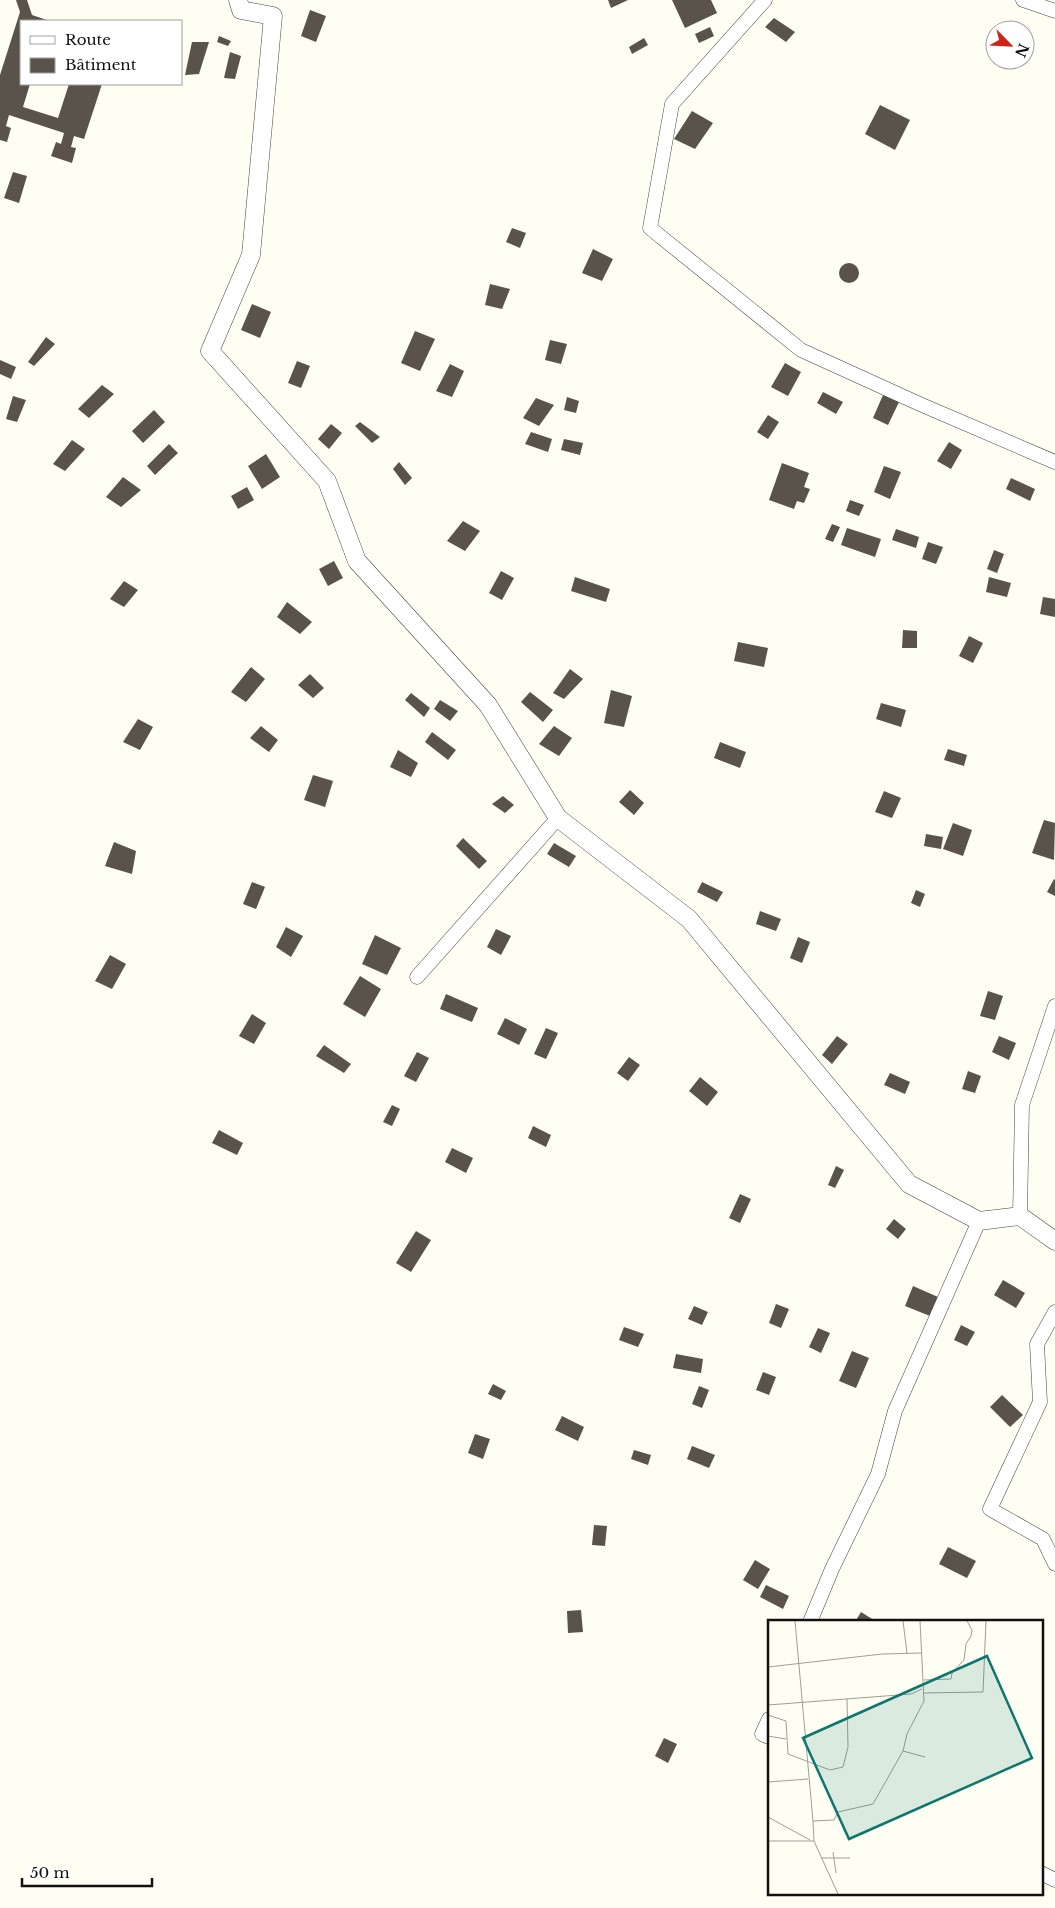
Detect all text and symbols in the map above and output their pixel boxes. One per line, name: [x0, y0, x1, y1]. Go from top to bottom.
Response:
legend: [20, 20, 182, 85]
north arrow: [985, 20, 1035, 70]
text: Route: [65, 30, 111, 49]
text: N: [1011, 41, 1033, 60]
text: Bâtiment: [65, 55, 137, 74]
inset map: [768, 1620, 1042, 1896]
scale bar: [22, 1856, 152, 1888]
text: 50 m: [30, 1863, 70, 1882]

